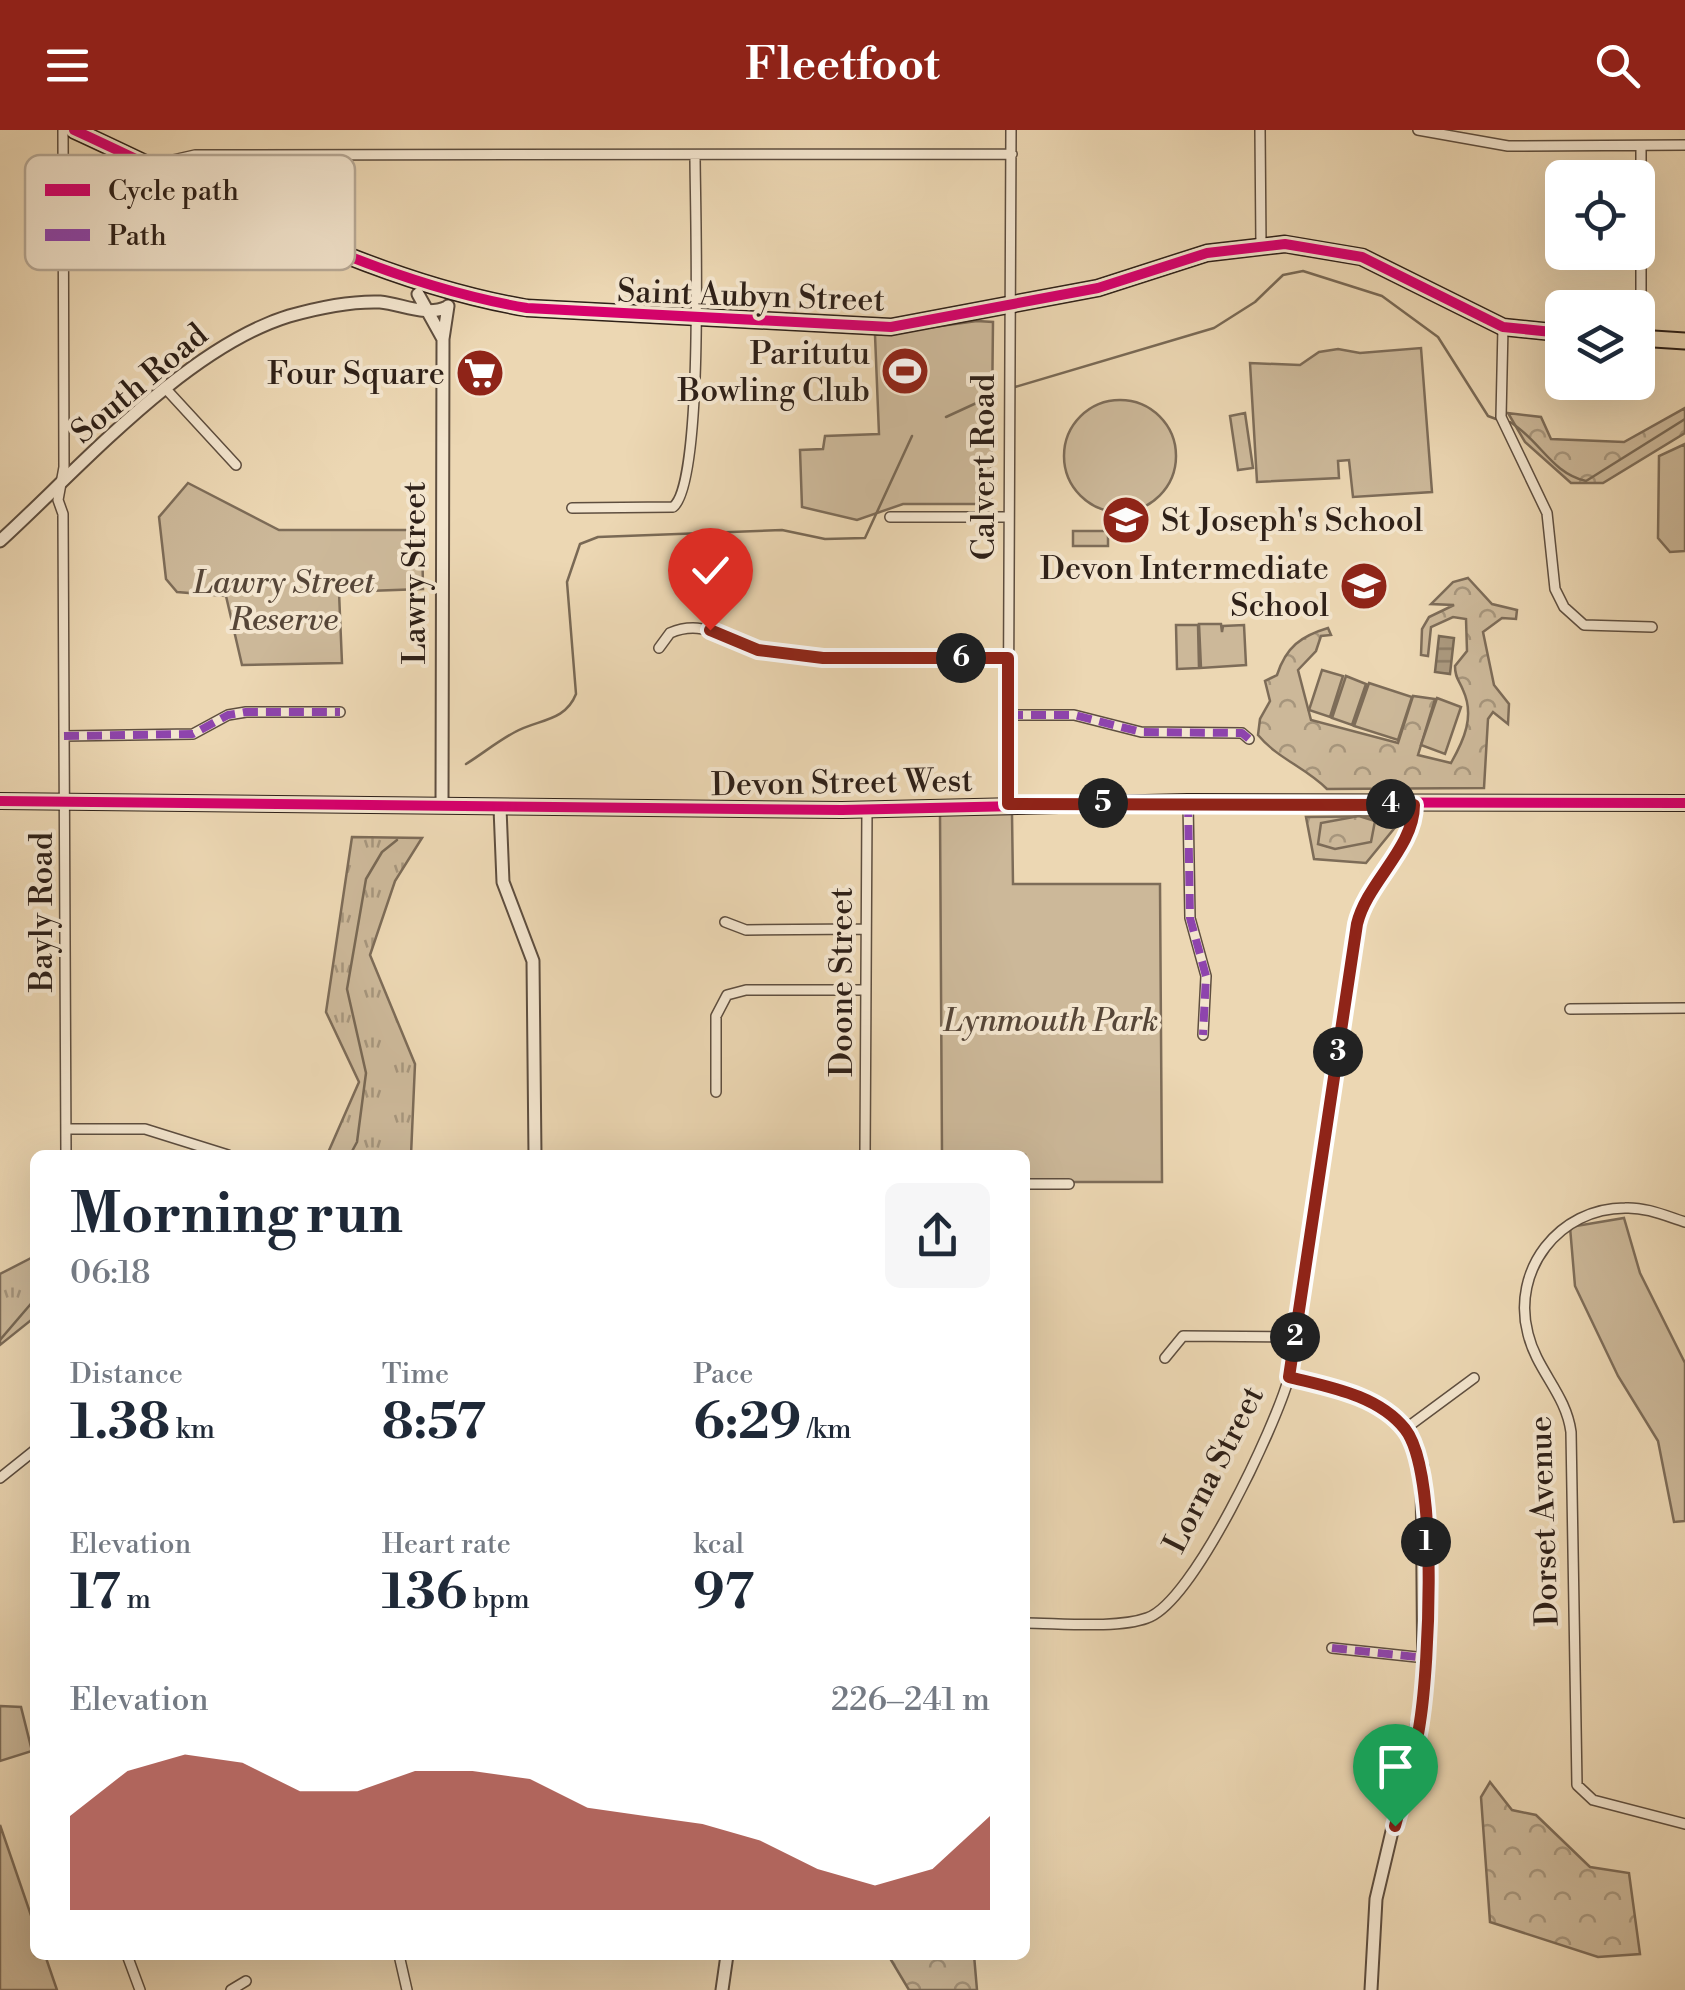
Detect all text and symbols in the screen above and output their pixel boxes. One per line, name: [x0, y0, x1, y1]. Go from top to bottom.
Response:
text: Fleetfoot: [745, 37, 940, 94]
icon: menu: [40, 38, 95, 93]
icon: search: [1590, 38, 1645, 93]
legend: [25, 155, 355, 270]
map controls: [1545, 160, 1655, 400]
button: locate: [1545, 160, 1655, 270]
text: Cycle path: [108, 174, 239, 209]
text: Path: [108, 219, 167, 254]
street label: Saint Aubyn Street: [616, 271, 886, 321]
button: layers: [1545, 290, 1655, 400]
street label: South Road: [63, 315, 216, 452]
place label: Paritutu Bowling Club: [677, 334, 870, 411]
sports icon: Paritutu Bowling Club: [879, 345, 931, 397]
supermarket icon: Four Square: [454, 347, 506, 399]
place label: Four Square: [267, 354, 445, 394]
street label: Calvert Road: [964, 374, 1004, 560]
street label: Lawry Street: [395, 481, 435, 665]
school or university icon: St Joseph's School: [1100, 494, 1152, 546]
place label: St Joseph's School: [1161, 501, 1424, 541]
pin: [668, 528, 753, 631]
icon: check: [683, 543, 738, 598]
place label: Devon Intermediate School: [1040, 549, 1330, 626]
school or university icon: Devon Intermediate School: [1338, 560, 1390, 612]
park label: Lawry Street Reserve: [193, 563, 375, 640]
pin: 6: [936, 633, 986, 683]
text: 6: [952, 640, 970, 675]
street label: Devon Street West: [711, 761, 973, 805]
pin: 5: [1078, 778, 1128, 828]
pin: 4: [1366, 779, 1416, 829]
text: 5: [1094, 785, 1112, 820]
text: 4: [1382, 786, 1400, 821]
street label: Bayly Road: [22, 832, 62, 993]
street label: Doone Street: [822, 887, 862, 1077]
park label: Lynmouth Park: [942, 1001, 1159, 1041]
pin: 3: [1313, 1027, 1363, 1077]
text: 3: [1330, 1034, 1346, 1069]
text: Morning run: [70, 1181, 403, 1250]
button: share: [885, 1183, 990, 1288]
text: 06:18: [70, 1253, 151, 1293]
pin: 2: [1270, 1312, 1320, 1362]
text: 2: [1286, 1319, 1304, 1354]
text: Distance: [70, 1357, 183, 1392]
text: Time: [382, 1357, 449, 1392]
text: Pace: [693, 1357, 753, 1392]
street label: Lorna Street: [1155, 1379, 1273, 1560]
text: 1.38: [70, 1392, 170, 1454]
text: 8:57: [382, 1392, 486, 1454]
text: 6:29: [693, 1392, 801, 1454]
text: km: [170, 1412, 215, 1447]
text: /km: [801, 1412, 852, 1447]
street label: Dorset Avenue: [1520, 1415, 1568, 1627]
pin: 1: [1401, 1517, 1451, 1567]
text: 1: [1419, 1524, 1433, 1559]
text: Elevation: [70, 1527, 191, 1562]
text: Heart rate: [382, 1527, 511, 1562]
text: kcal: [693, 1527, 744, 1562]
text: 17: [70, 1562, 121, 1624]
text: 136: [382, 1562, 467, 1624]
text: 97: [693, 1562, 754, 1624]
text: m: [121, 1582, 151, 1617]
text: bpm: [467, 1582, 530, 1617]
text: Elevation: [70, 1680, 209, 1720]
text: 226–241 m: [831, 1680, 990, 1720]
pin: [1353, 1724, 1438, 1827]
icon: arrive: [1368, 1739, 1423, 1794]

